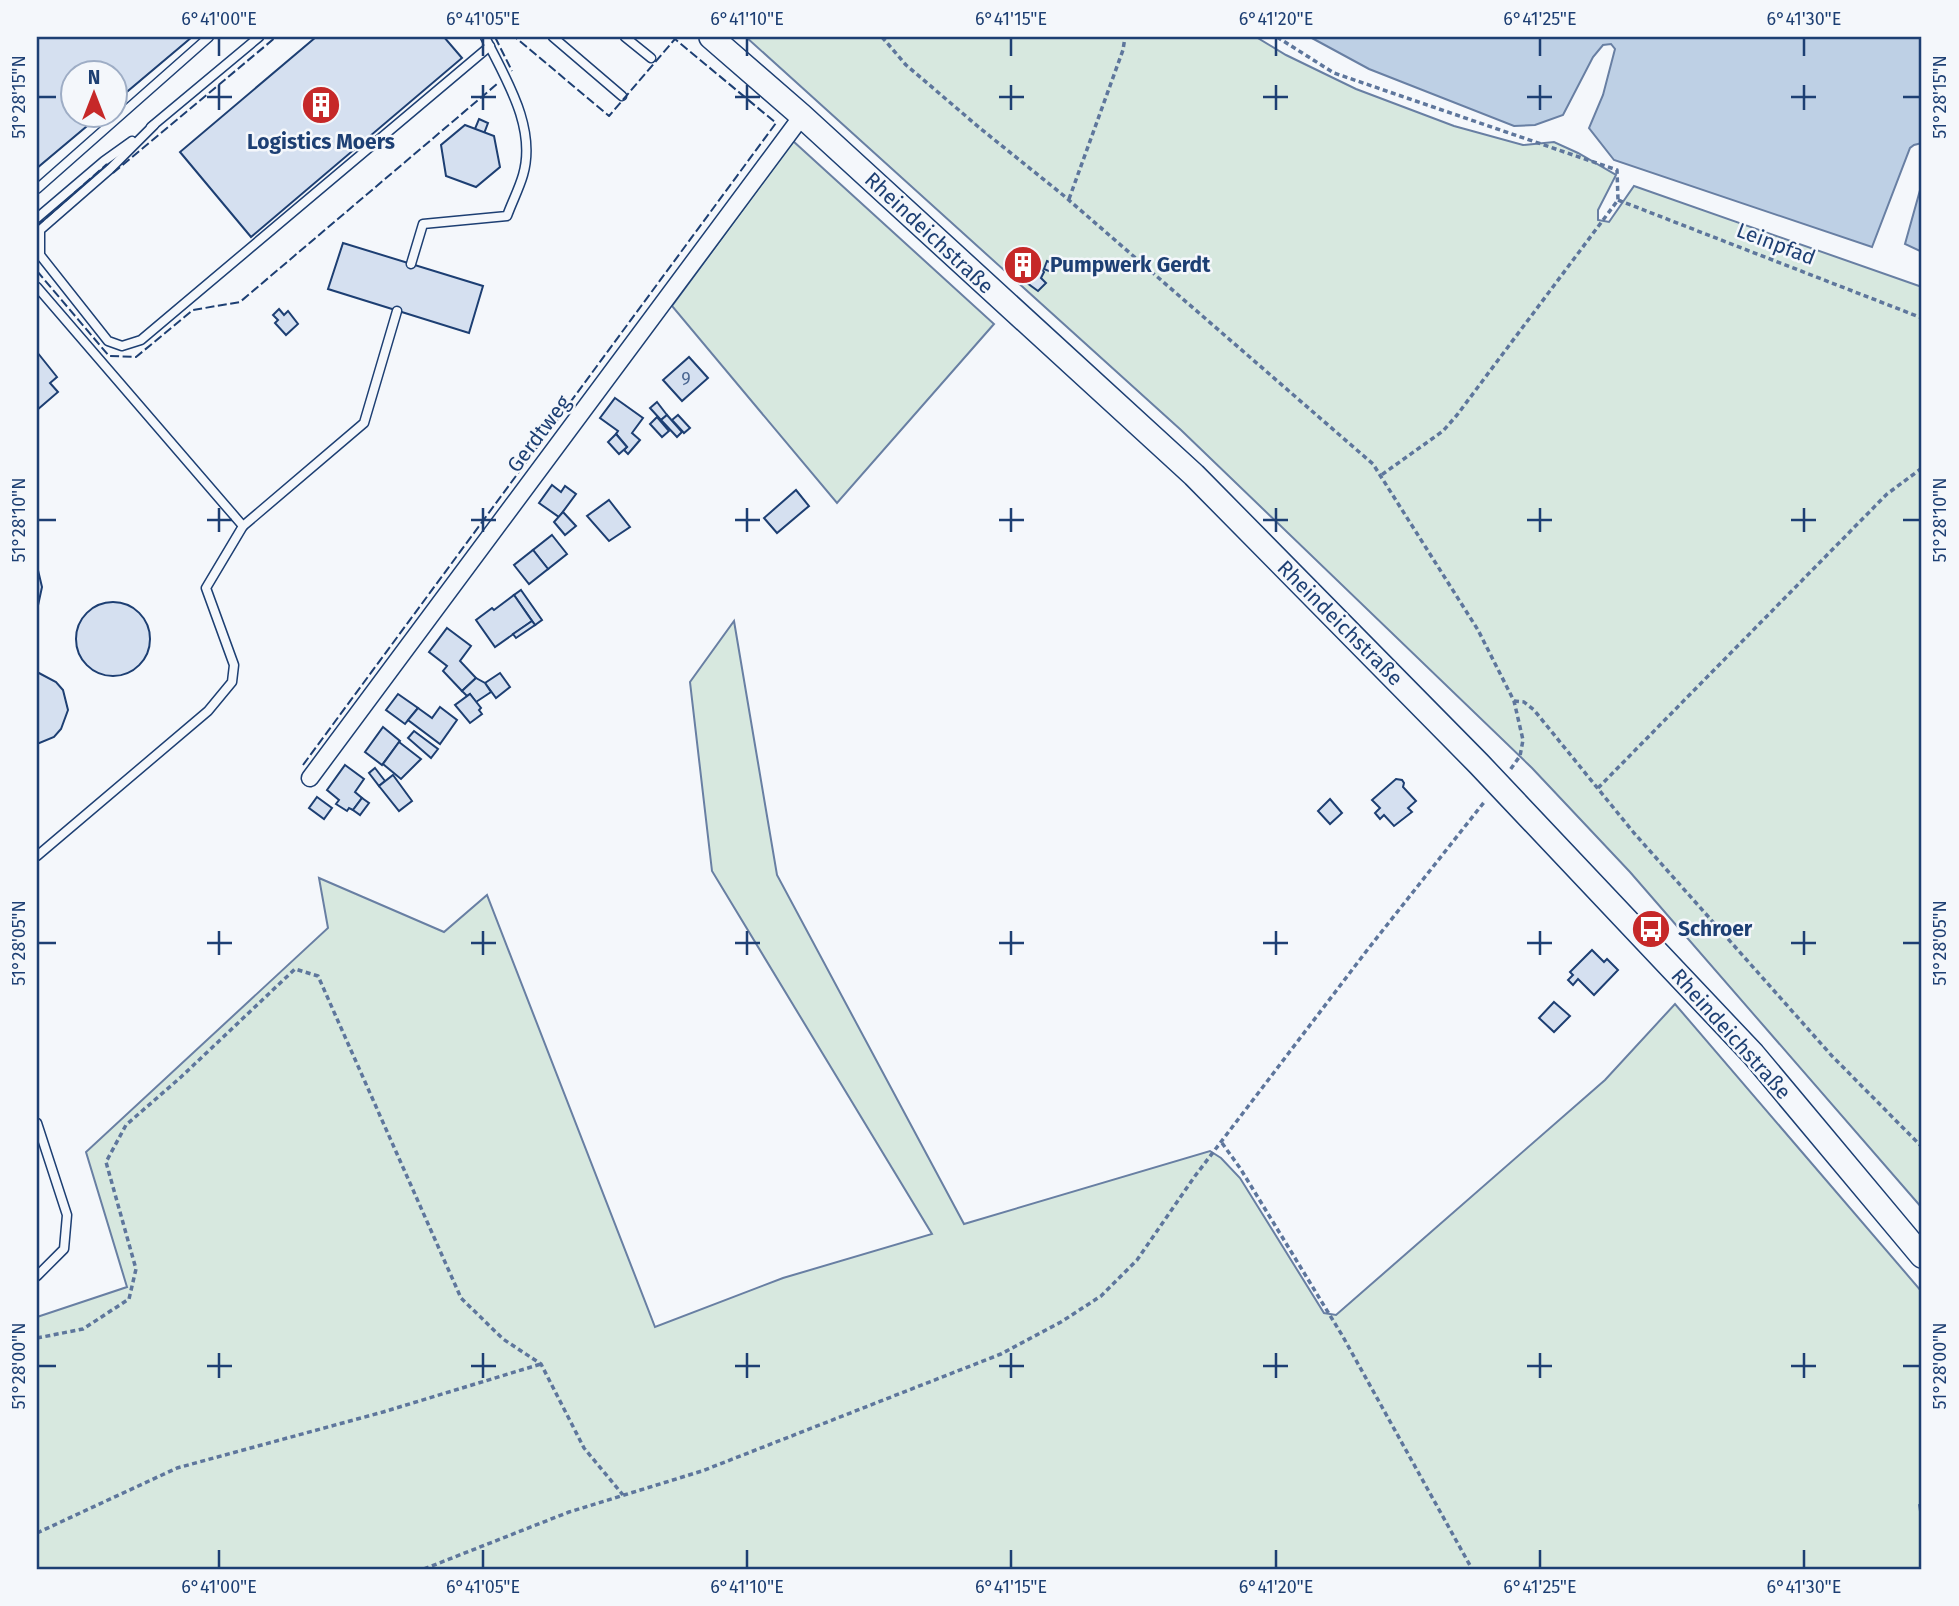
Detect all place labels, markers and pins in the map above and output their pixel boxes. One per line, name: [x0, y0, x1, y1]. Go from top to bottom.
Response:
building icon: Logistics Moers: [300, 84, 342, 126]
place label: Logistics Moers: [247, 129, 395, 155]
building icon: Pumpwerk Gerdt: [1002, 244, 1044, 286]
place label: Pumpwerk Gerdt: [1050, 252, 1211, 278]
bus stop icon: Schroer: [1630, 908, 1672, 950]
place label: Schroer: [1678, 916, 1753, 942]

